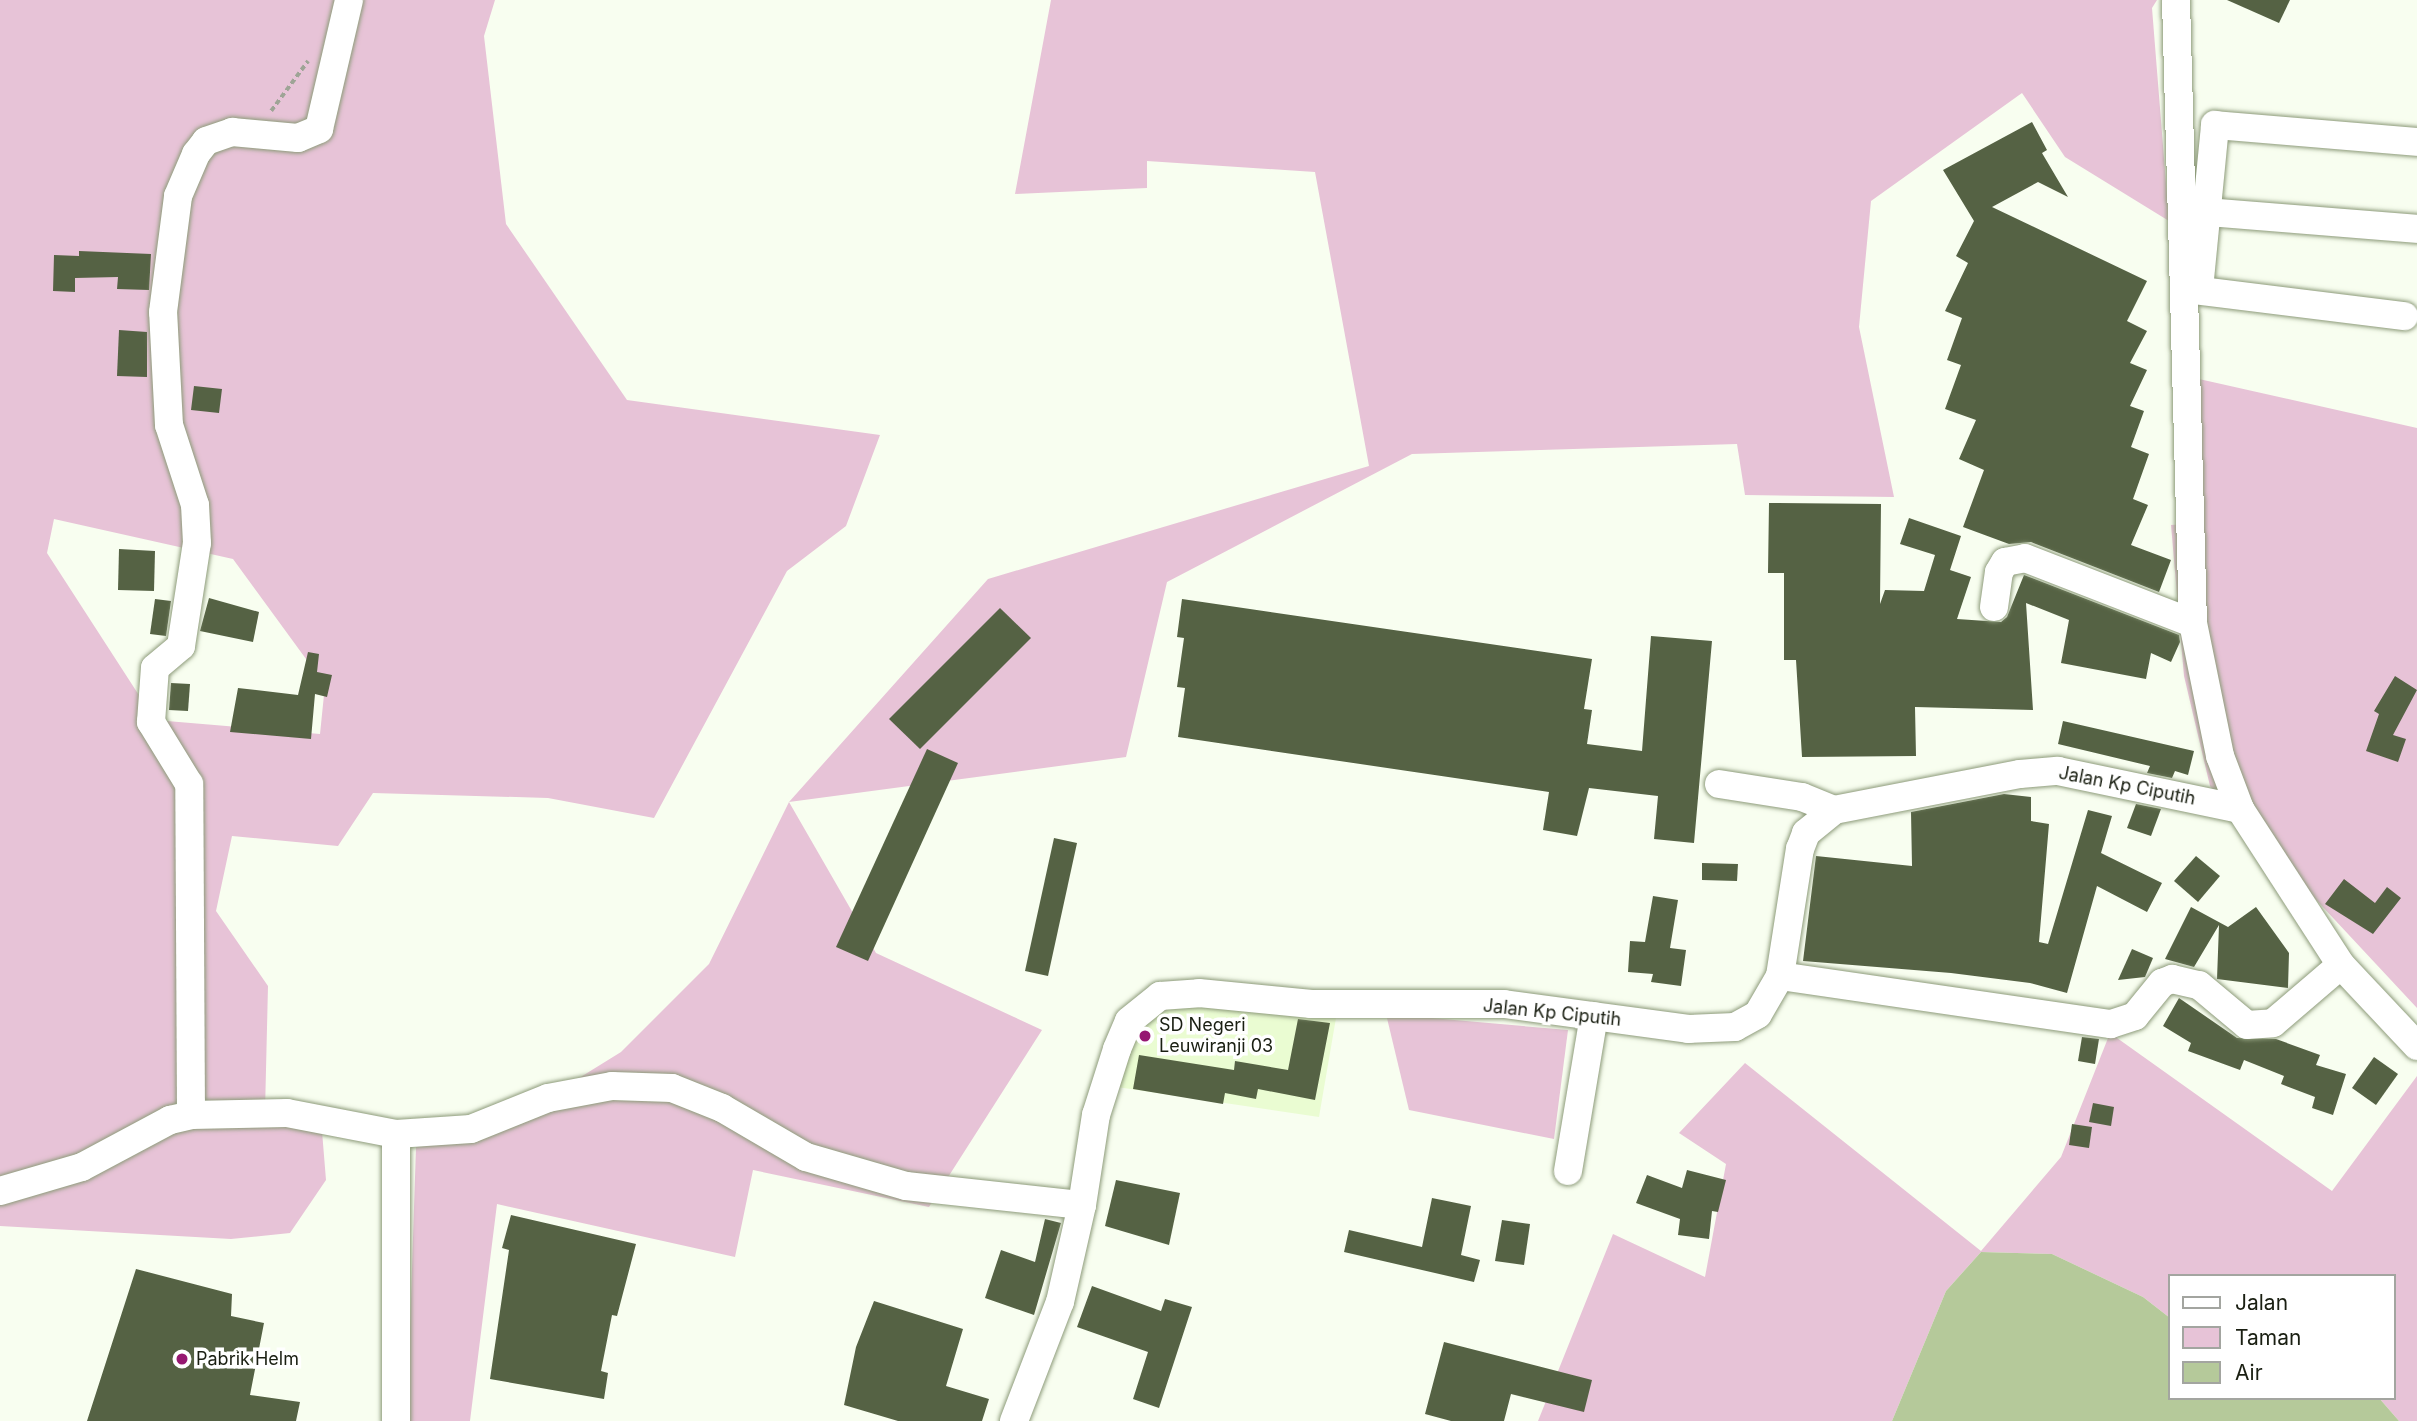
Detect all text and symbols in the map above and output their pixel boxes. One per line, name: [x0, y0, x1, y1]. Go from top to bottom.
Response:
street label: Jalan Kp Ciputih: [2057, 762, 2197, 810]
street label: Jalan Kp Ciputih: [1482, 995, 1622, 1031]
place label: SD Negeri Leuwiranji 03: [1159, 1015, 1273, 1058]
marker: SD Negeri Leuwiranji 03: [1137, 1028, 1153, 1044]
legend: [2168, 1274, 2396, 1400]
text: Jalan: [2235, 1290, 2288, 1315]
text: Taman: [2235, 1325, 2301, 1350]
place label: Pabrik Helm: [196, 1348, 299, 1370]
marker: Pabrik Helm: [174, 1351, 190, 1367]
text: Air: [2235, 1360, 2263, 1385]

